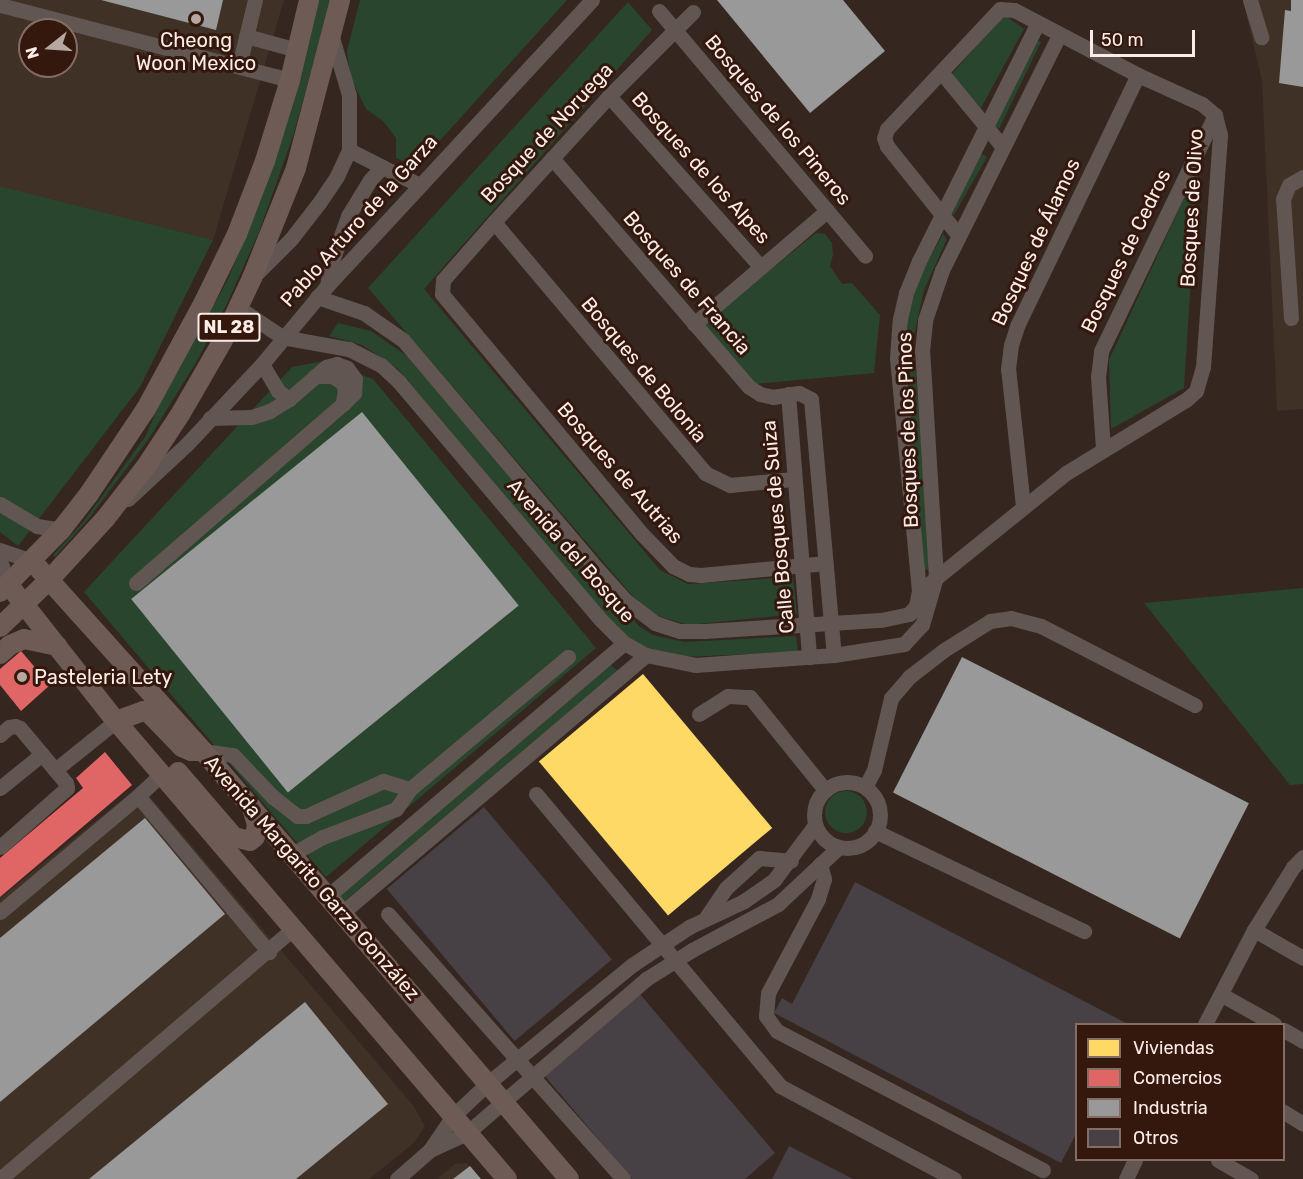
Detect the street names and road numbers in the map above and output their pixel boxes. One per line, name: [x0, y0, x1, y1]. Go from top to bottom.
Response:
street label: Bosques de los Pineros: [700, 30, 856, 210]
street label: Bosque de Noruega: [476, 58, 618, 208]
street label: Bosques de los Alpes: [626, 87, 776, 249]
street label: Bosques de Olivo: [1176, 128, 1208, 288]
street label: Pablo Arturo de la Garza: [275, 130, 443, 312]
street label: Bosques de Álamos: [987, 154, 1085, 330]
street label: Bosques de Cedros: [1076, 165, 1176, 337]
street label: Bosques de Francia: [618, 206, 756, 360]
street label: Bosques de Bolonia: [576, 292, 712, 448]
road number: NL 28: [196, 312, 262, 342]
street label: Bosques de los Pinos: [893, 332, 923, 528]
street label: Bosques de Autrias: [552, 397, 688, 549]
street label: Calle Bosques de Suiza: [757, 419, 799, 635]
street label: Avenida del Bosque: [502, 474, 640, 628]
street label: Avenida Margarito Garza González: [199, 751, 425, 1005]

